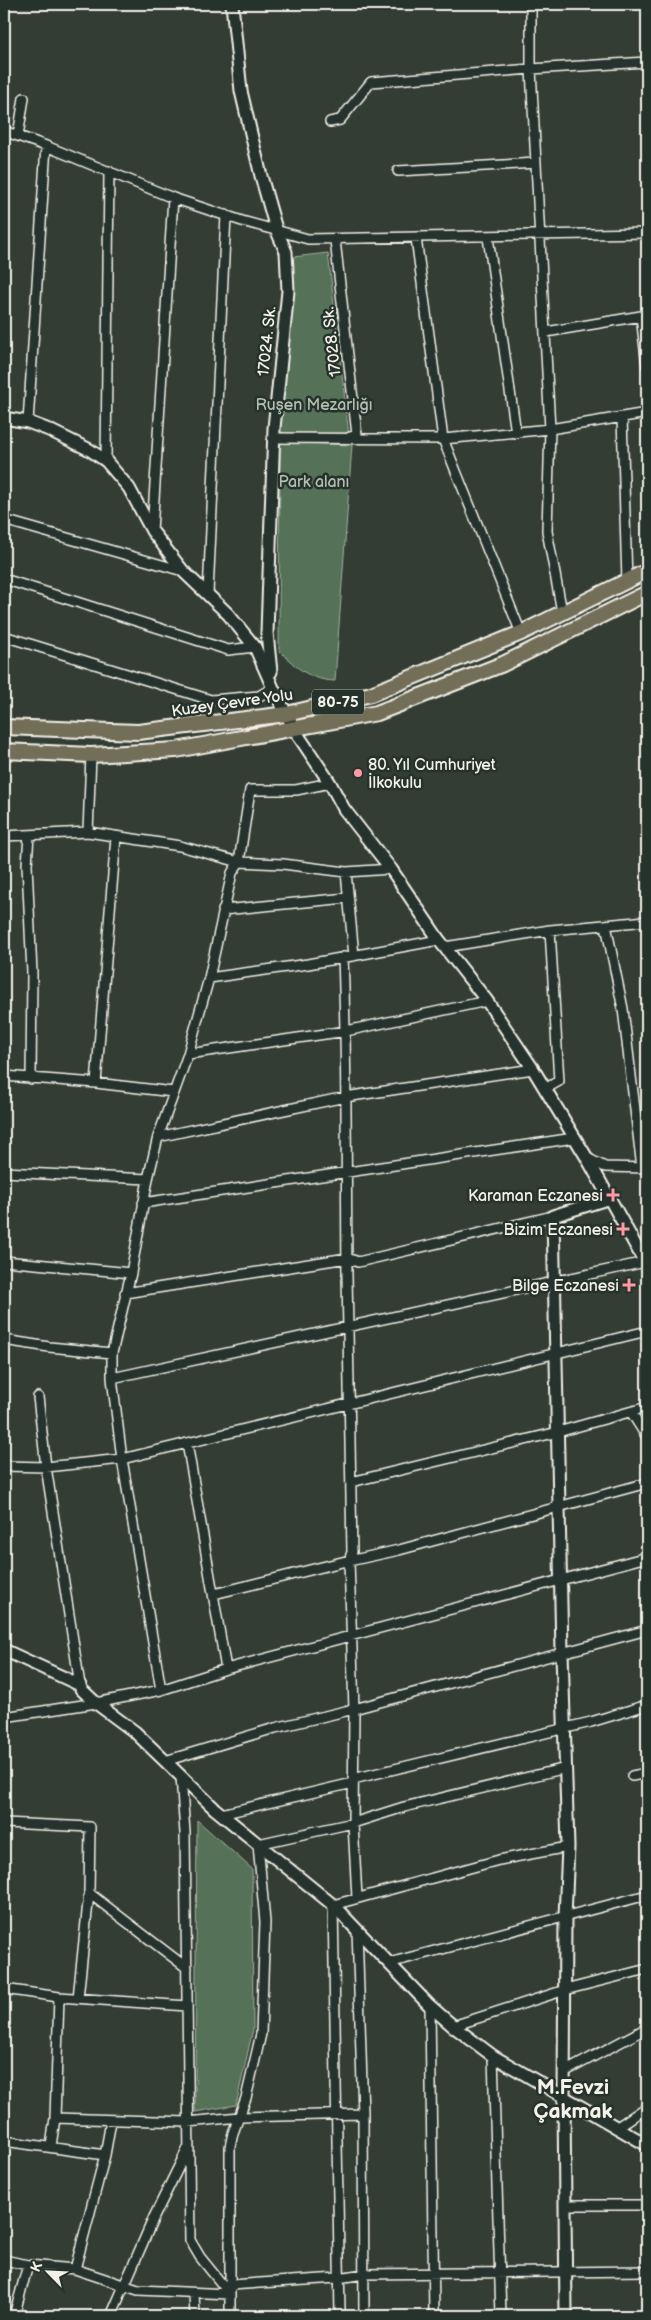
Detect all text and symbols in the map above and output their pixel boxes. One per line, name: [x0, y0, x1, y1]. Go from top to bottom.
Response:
street label: 17024. Sk.: [254, 305, 281, 377]
street label: 17028. Sk.: [319, 306, 346, 378]
park label: Ruşen Mezarlığı: [255, 396, 373, 415]
park label: Park alanı: [279, 473, 349, 492]
street label: Kuzey Çevre Yolu: [170, 686, 294, 721]
road number: 80-75: [312, 690, 364, 714]
place label: 80. Yıl Cumhuriyet İlkokulu: [368, 756, 496, 793]
marker: 80. Yıl Cumhuriyet İlkokulu: [352, 767, 364, 779]
place label: Karaman Eczanesi: [468, 1187, 603, 1206]
marker: Karaman Eczanesi: [607, 1189, 619, 1201]
place label: Bizim Eczanesi: [504, 1221, 613, 1240]
marker: Bizim Eczanesi: [617, 1223, 629, 1235]
place label: Bilge Eczanesi: [512, 1277, 619, 1296]
marker: Bilge Eczanesi: [623, 1279, 635, 1291]
district label: M.Fevzi Çakmak: [534, 2075, 612, 2124]
north arrow: [22, 2248, 72, 2298]
text: K: [27, 2259, 46, 2275]

